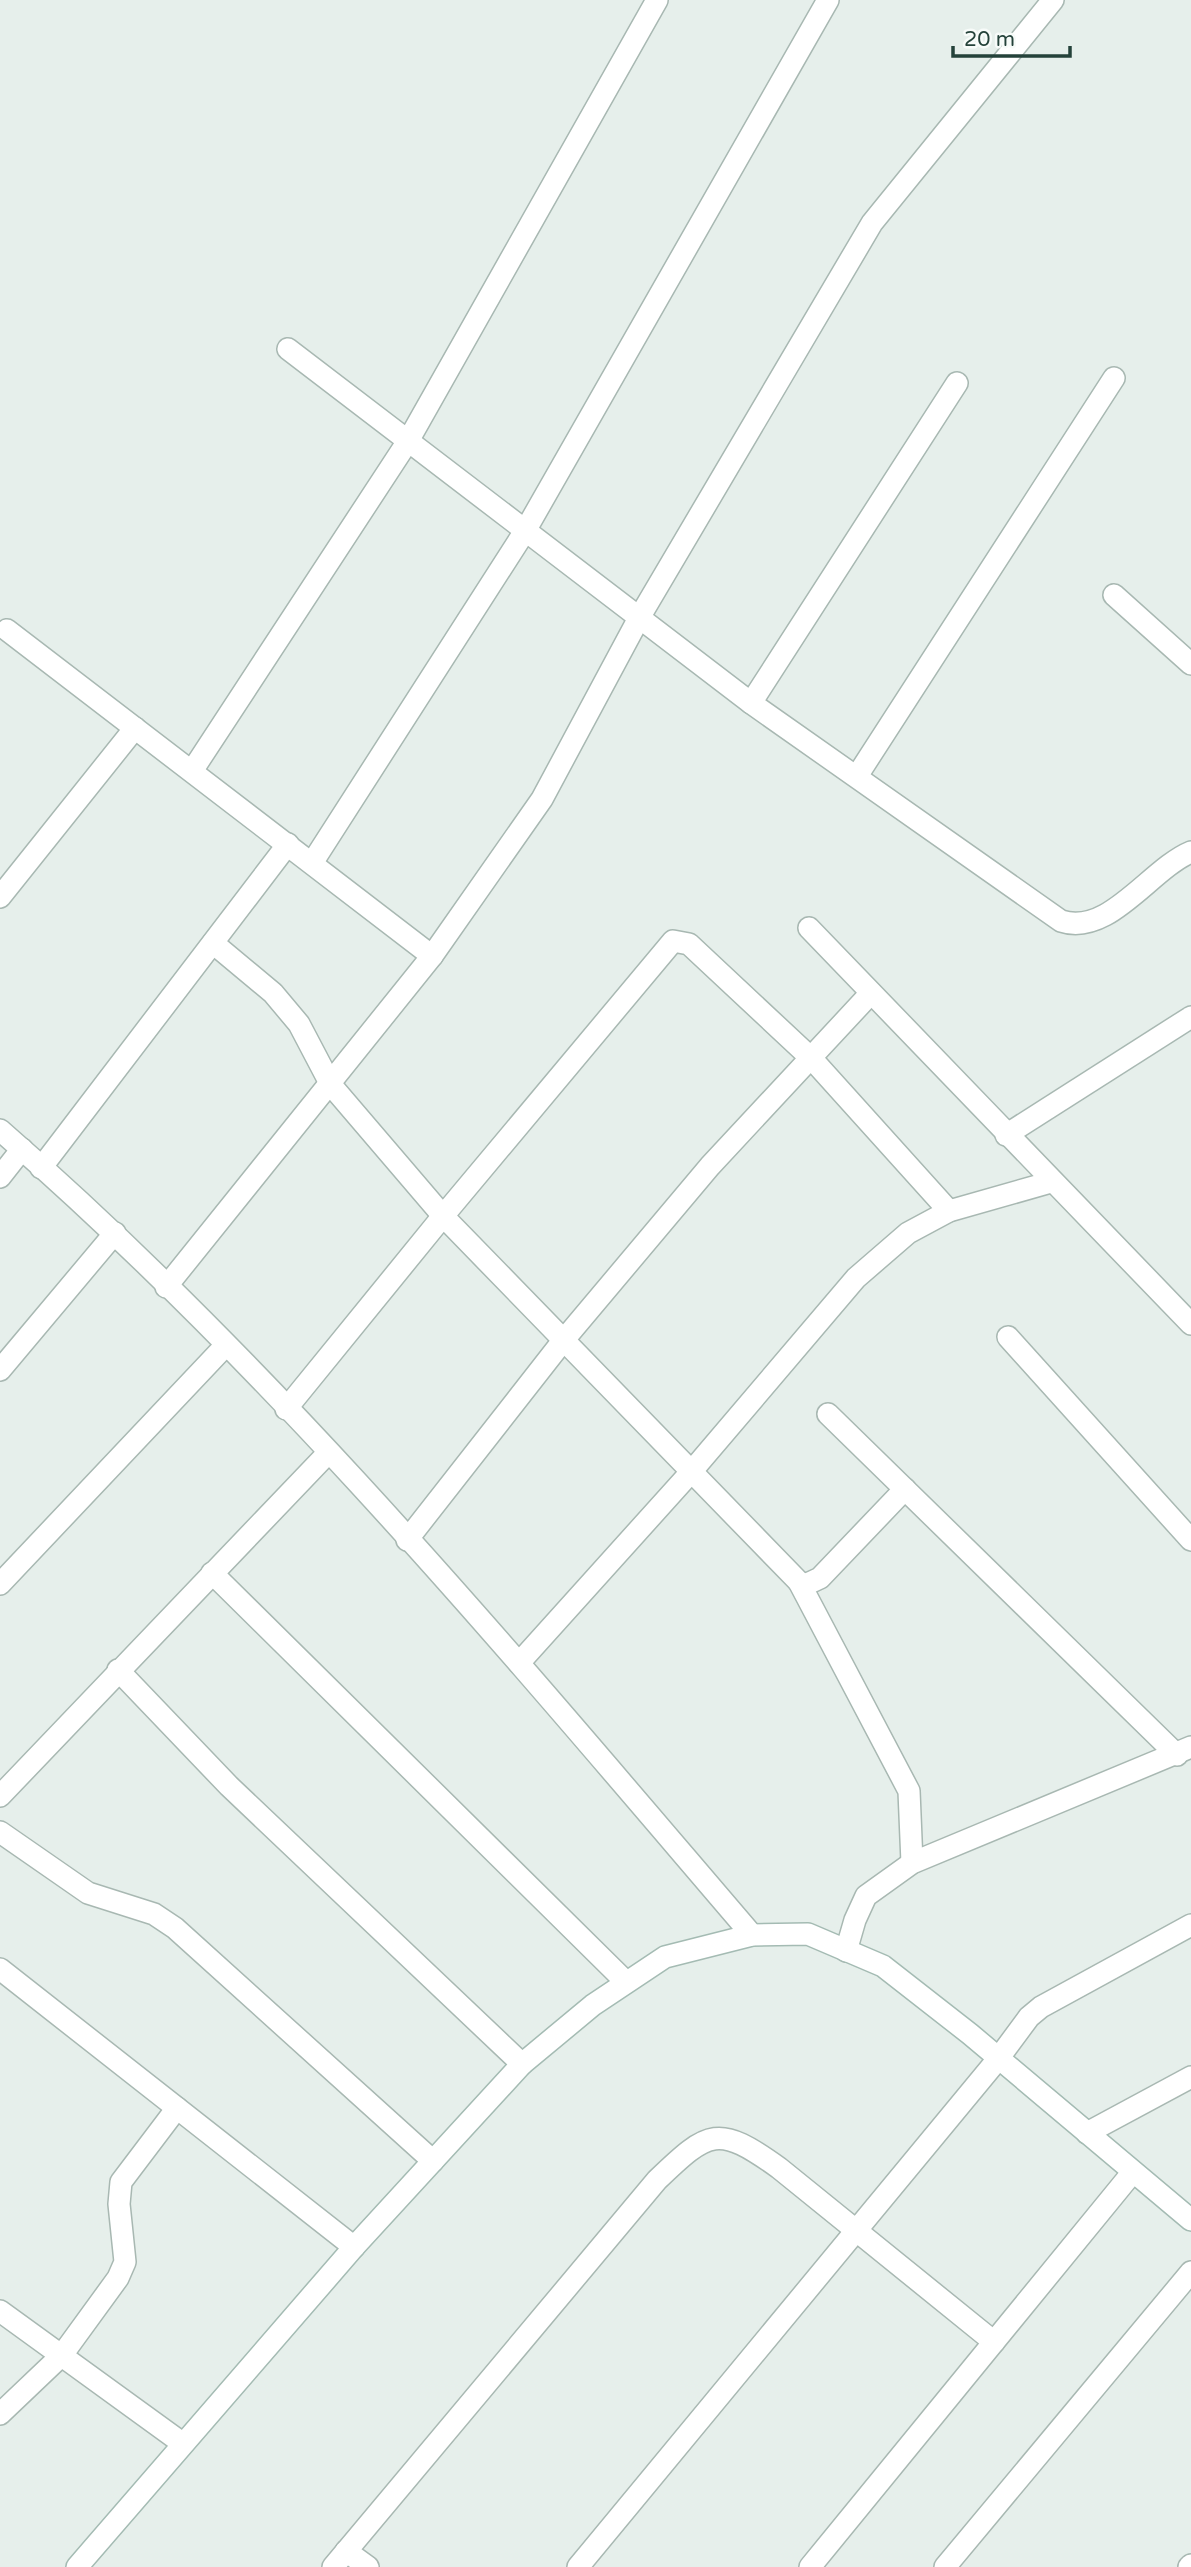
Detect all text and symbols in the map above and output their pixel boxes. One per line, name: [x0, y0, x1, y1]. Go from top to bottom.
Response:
scale bar: [953, 14, 1070, 58]
text: 20 m: [964, 27, 1015, 52]

